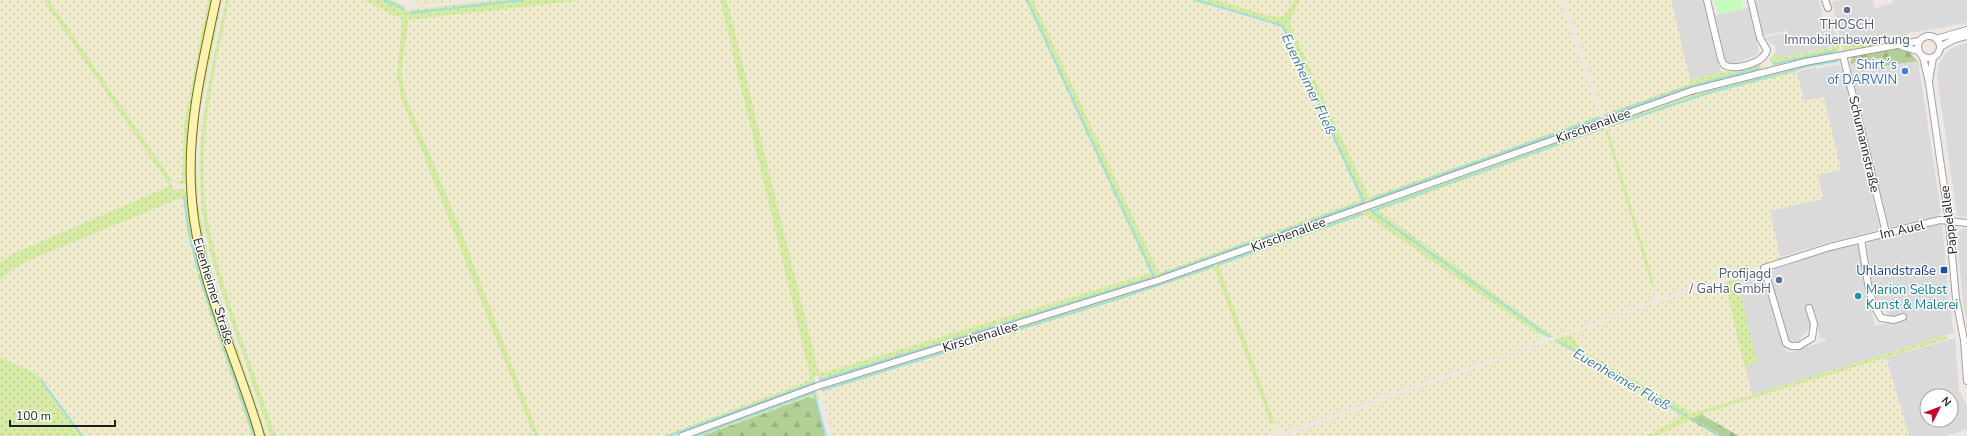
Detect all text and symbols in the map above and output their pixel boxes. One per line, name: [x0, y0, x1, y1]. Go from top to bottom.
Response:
marker: THOSCH Immobilenbewertung: [1842, 5, 1852, 15]
place label: THOSCH Immobilenbewertung: [1784, 16, 1910, 49]
water label: Euenheimer Fließ: [1277, 31, 1340, 138]
place label: Shirt´s of DARWIN: [1827, 56, 1897, 89]
marker: Shirt´s of DARWIN: [1900, 66, 1910, 76]
street label: Schumannstraße: [1844, 94, 1884, 194]
street label: Kirschenallee: [1554, 104, 1633, 148]
street label: Pappelallee: [1936, 184, 1962, 255]
street label: Kirschenallee: [1249, 213, 1328, 257]
street label: Im Auel: [1878, 216, 1926, 244]
street label: Euenheimer Straße: [188, 235, 238, 347]
place label: Uhlandstraße: [1856, 262, 1936, 280]
place label: Profijagd / GaHa GmbH: [1688, 265, 1771, 298]
marker: Uhlandstraße: [1939, 265, 1949, 275]
marker: Profijagd / GaHa GmbH: [1774, 275, 1784, 285]
place label: Marion Selbst Kunst & Malerei: [1866, 281, 1958, 314]
marker: Marion Selbst Kunst & Malerei: [1853, 291, 1863, 301]
street label: Kirschenallee: [940, 317, 1020, 357]
water label: Euenheimer Fließ: [1570, 344, 1674, 415]
north arrow: [1919, 388, 1959, 428]
text: N: [1938, 394, 1954, 410]
scale bar: [10, 402, 115, 428]
text: 100 m: [16, 408, 51, 424]

